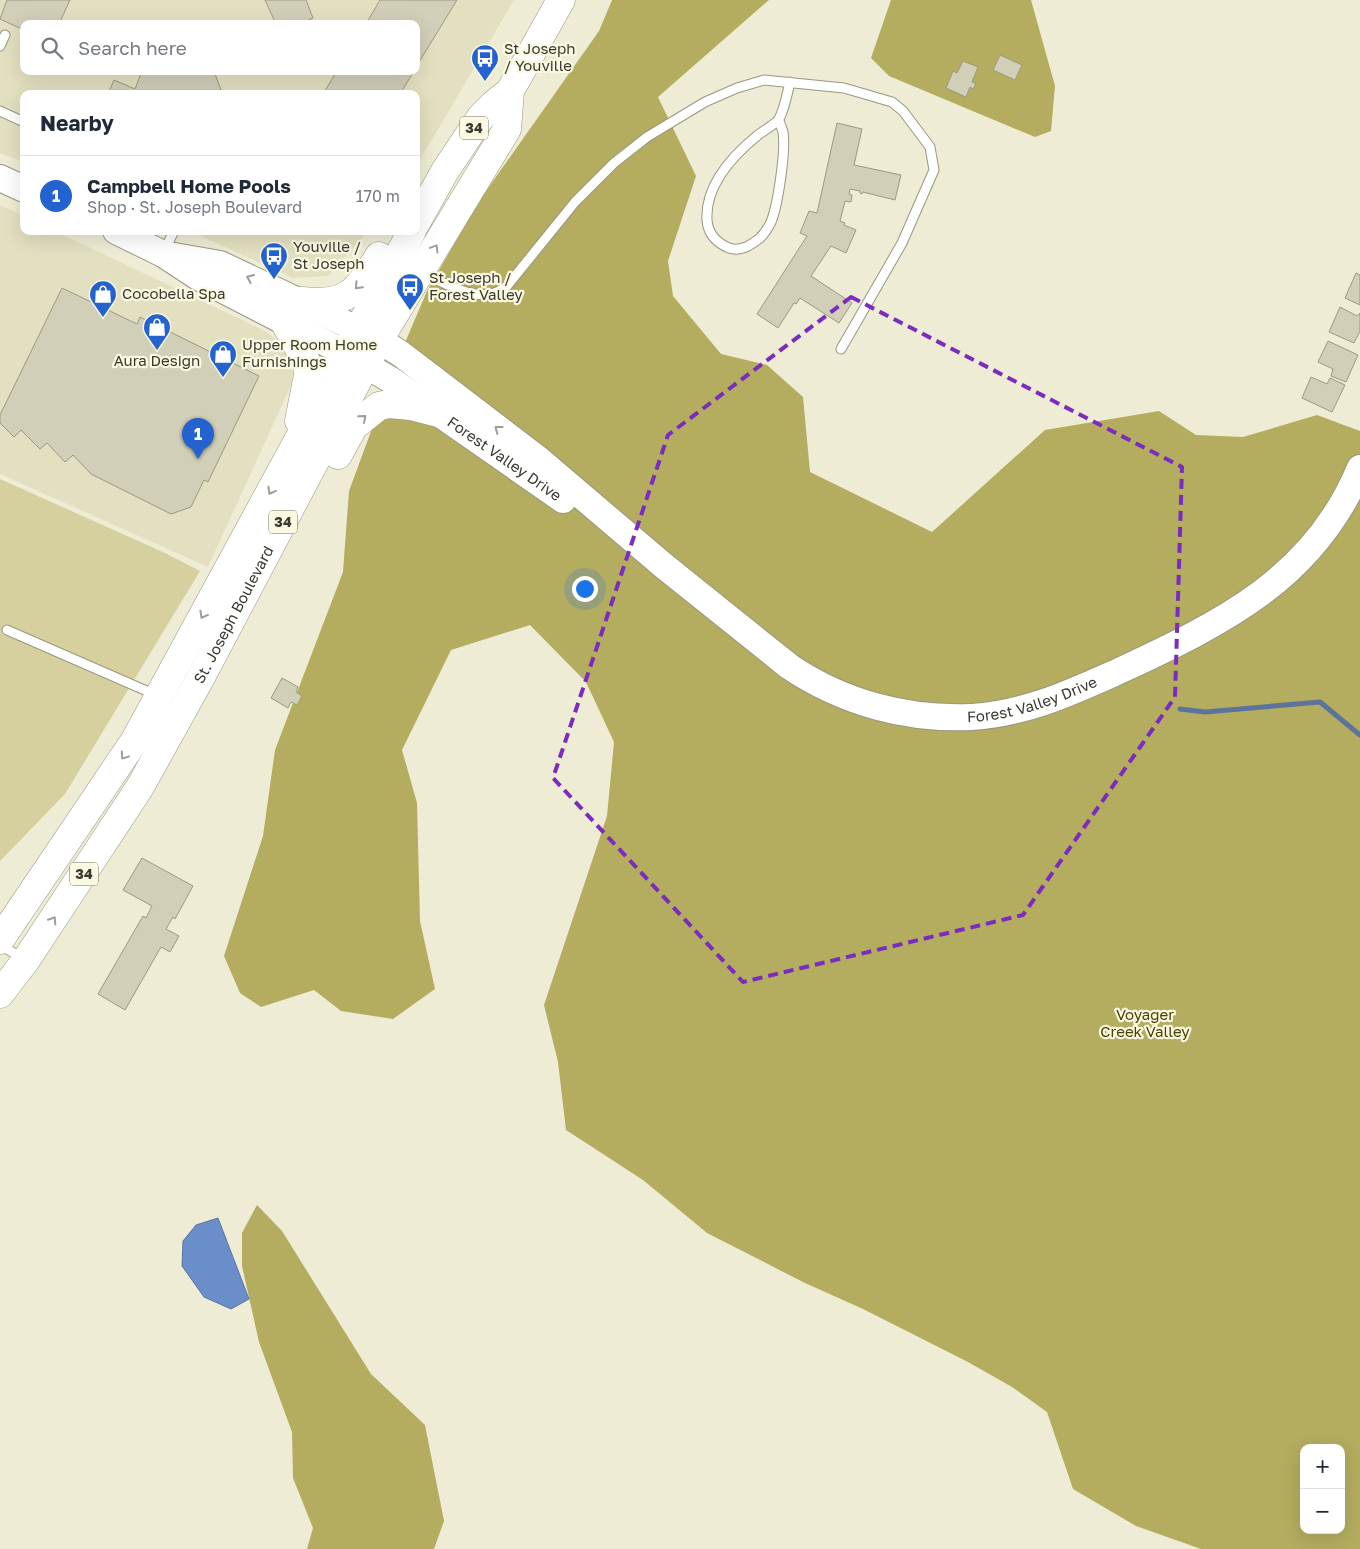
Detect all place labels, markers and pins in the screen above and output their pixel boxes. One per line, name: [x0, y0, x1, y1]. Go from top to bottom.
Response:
place label: St Joseph / Youville: [504, 39, 575, 74]
bus stop icon: St Joseph / Youville: [470, 43, 500, 82]
place label: Youville / St Joseph: [293, 237, 364, 272]
bus stop icon: Youville / St Joseph: [259, 241, 289, 280]
place label: St Joseph / Forest Valley: [429, 268, 523, 303]
bus stop icon: St Joseph / Forest Valley: [395, 272, 425, 311]
shop icon: Cocobella Spa: [88, 279, 118, 318]
place label: Cocobella Spa: [122, 284, 225, 302]
shop icon: Aura Design: [142, 312, 172, 351]
place label: Upper Room Home Furnishings: [242, 335, 377, 370]
shop icon: Upper Room Home Furnishings: [208, 339, 238, 378]
place label: Aura Design: [114, 351, 200, 369]
pin: 1: [182, 418, 214, 459]

